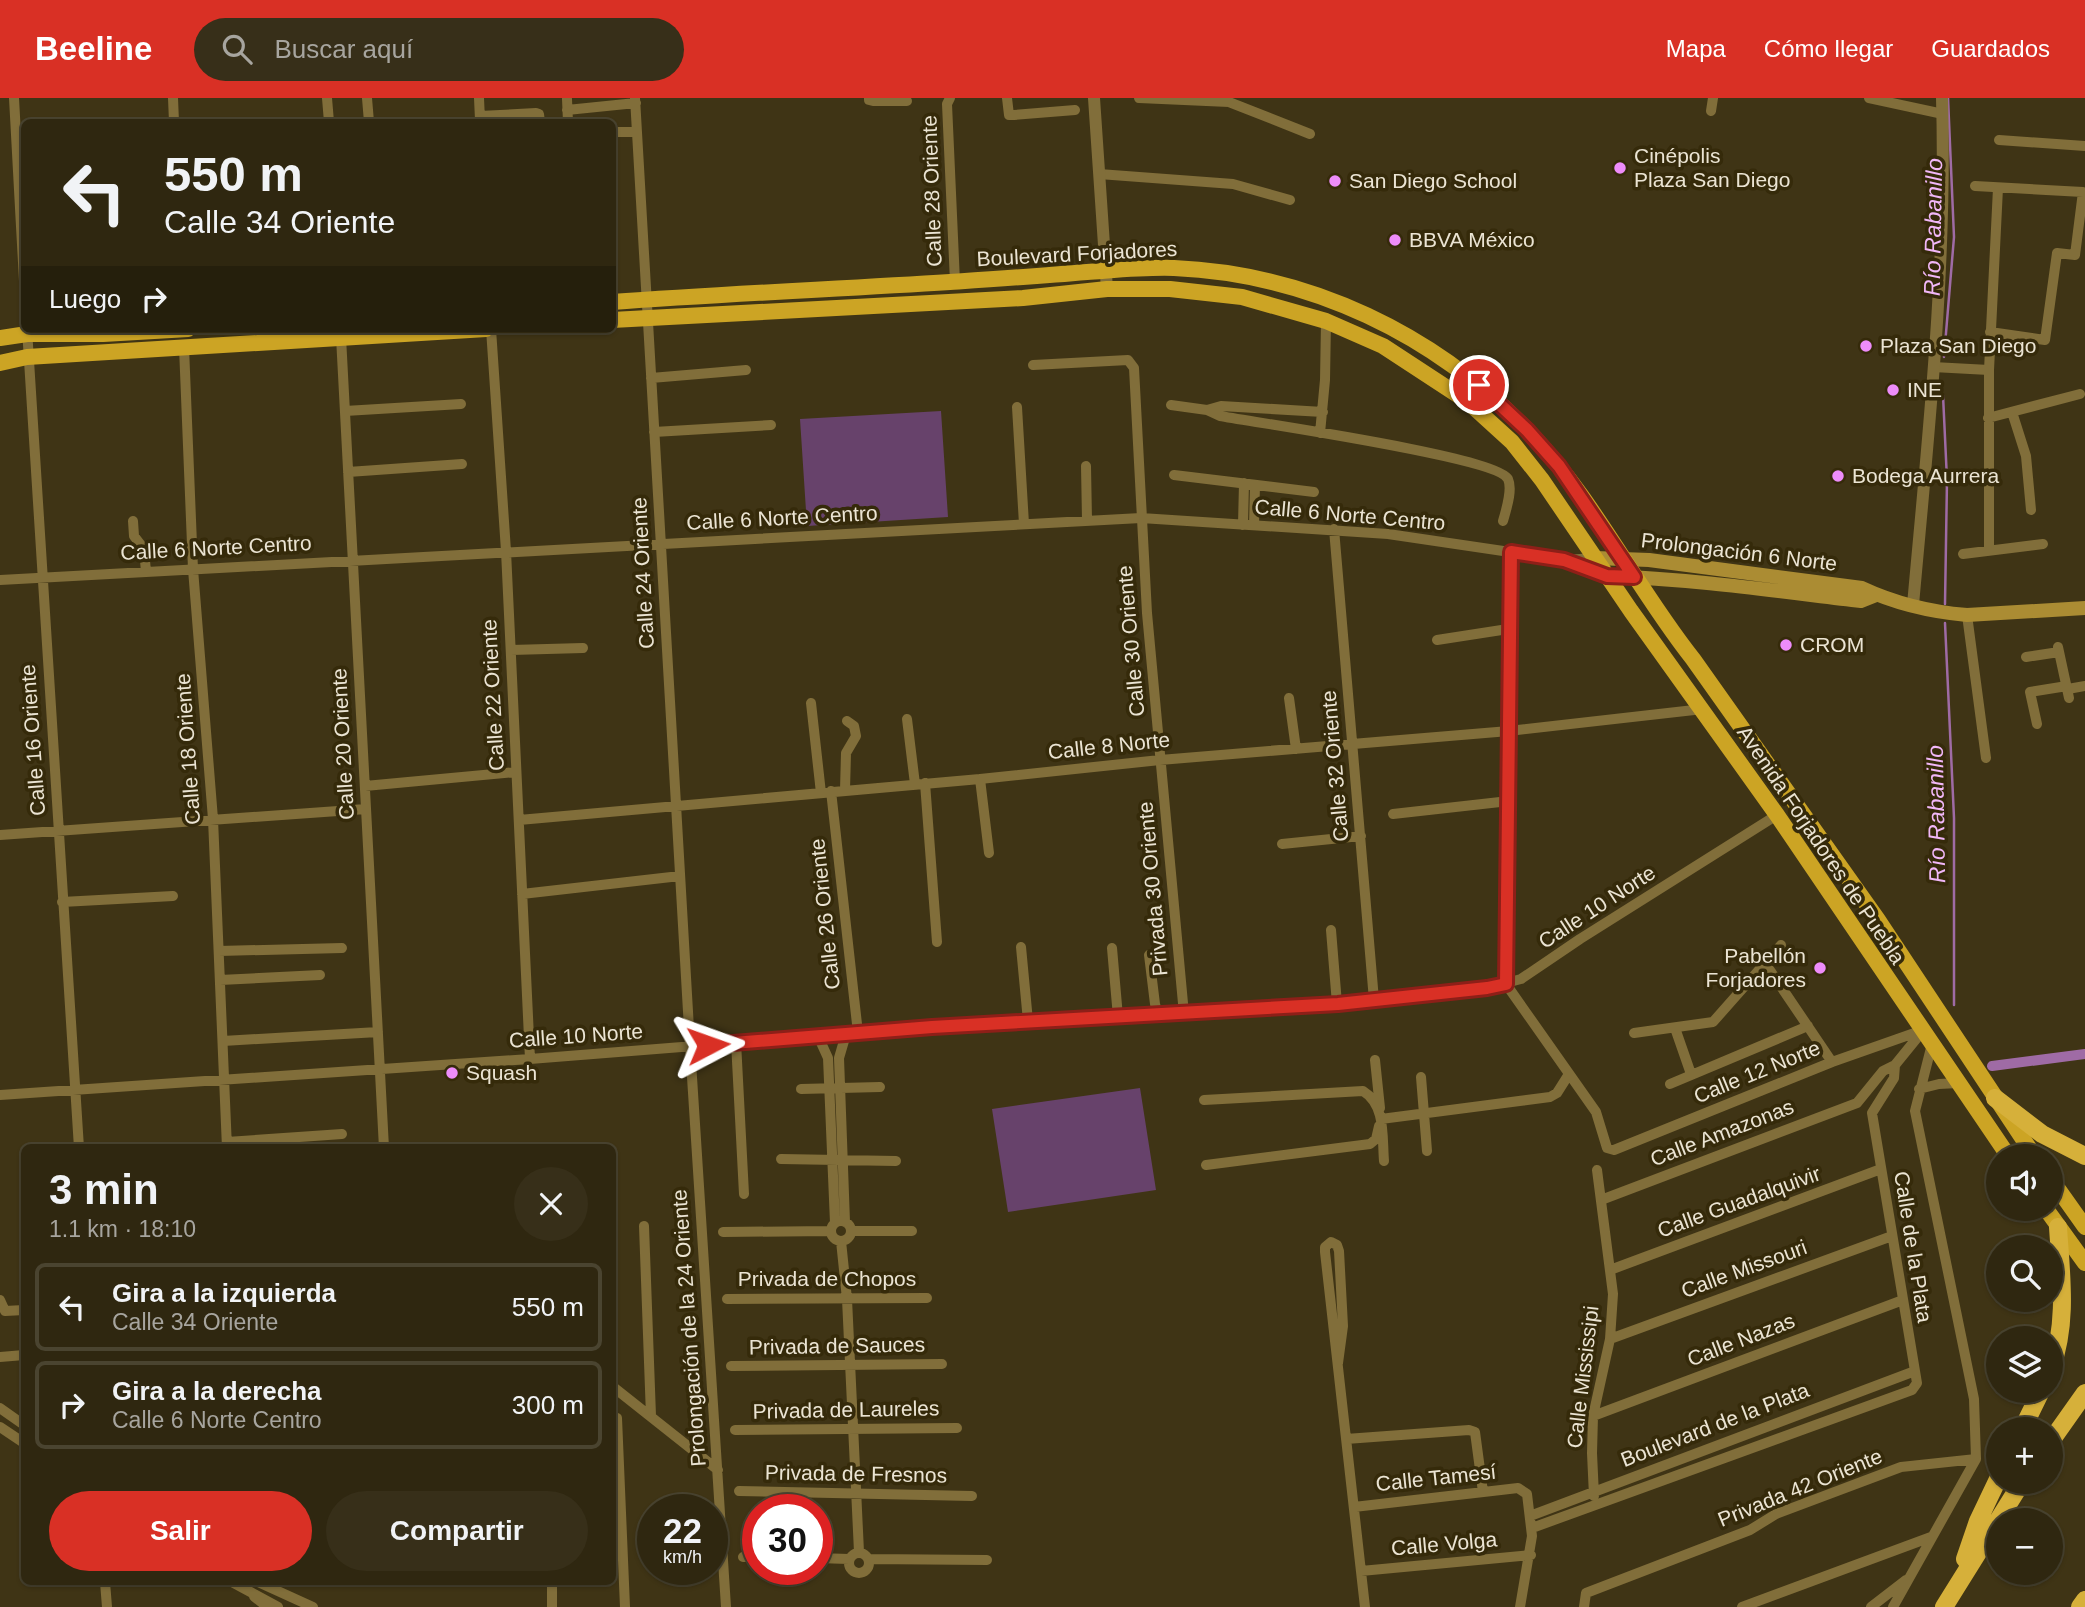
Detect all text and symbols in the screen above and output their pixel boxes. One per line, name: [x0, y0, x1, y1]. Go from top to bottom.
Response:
search box: [194, 18, 684, 81]
text: Beeline: [35, 30, 152, 67]
icon: search: [218, 30, 256, 68]
text: Buscar aquí: [274, 34, 413, 64]
text: Mapa: [1666, 35, 1726, 62]
text: Cómo llegar: [1764, 35, 1893, 62]
text: Guardados: [1931, 35, 2050, 62]
street label: Calle 28 Oriente: [917, 115, 946, 267]
place label: Cinépolis Plaza San Diego: [1634, 144, 1790, 191]
icon: left: [49, 147, 140, 238]
text: 550 m: [164, 147, 303, 201]
water label: Río Rabanillo: [1919, 158, 1947, 296]
marker: Cinépolis Plaza San Diego: [1612, 160, 1628, 176]
place label: San Diego School: [1349, 169, 1517, 192]
marker: San Diego School: [1327, 173, 1343, 189]
text: Calle 34 Oriente: [164, 204, 395, 240]
place label: BBVA México: [1409, 228, 1535, 251]
marker: BBVA México: [1387, 232, 1403, 248]
street label: Boulevard Forjadores: [976, 237, 1178, 270]
icon: right: [135, 280, 173, 318]
text: Luego: [49, 284, 121, 314]
place label: Plaza San Diego: [1880, 334, 2036, 357]
marker: Plaza San Diego: [1858, 338, 1874, 354]
pin: [1449, 355, 1509, 415]
icon: arrive: [1460, 366, 1498, 404]
place label: INE: [1907, 378, 1942, 401]
marker: INE: [1885, 382, 1901, 398]
place label: Bodega Aurrera: [1852, 464, 1999, 487]
marker: Bodega Aurrera: [1830, 468, 1846, 484]
street label: Calle 6 Norte Centro: [1254, 495, 1446, 534]
street label: Calle 24 Oriente: [627, 497, 658, 649]
street label: Calle 6 Norte Centro: [686, 501, 878, 534]
street label: Prolongación 6 Norte: [1640, 528, 1838, 575]
street label: Calle 6 Norte Centro: [120, 531, 312, 564]
street label: Calle 30 Oriente: [1112, 564, 1149, 718]
street label: Calle 22 Oriente: [477, 619, 508, 771]
place label: CROM: [1800, 633, 1864, 656]
marker: CROM: [1778, 637, 1794, 653]
street label: Calle 16 Oriente: [16, 664, 49, 817]
street label: Calle 20 Oriente: [327, 668, 358, 820]
street label: Calle 18 Oriente: [171, 673, 204, 826]
street label: Calle 32 Oriente: [1316, 689, 1353, 843]
street label: Avenida Forjadores de Puebla: [1733, 721, 1910, 968]
street label: Calle 8 Norte: [1047, 728, 1171, 763]
water label: Río Rabanillo: [1922, 745, 1950, 883]
street label: Privada 30 Oriente: [1133, 801, 1172, 977]
street label: Calle 26 Oriente: [805, 837, 844, 991]
street label: Calle 10 Norte: [1534, 860, 1659, 953]
place label: Pabellón Forjadores: [1706, 944, 1806, 991]
marker: Pabellón Forjadores: [1812, 960, 1828, 976]
position arrow: [671, 1008, 745, 1082]
street label: Calle 10 Norte: [508, 1019, 644, 1052]
street label: Calle 12 Norte: [1690, 1036, 1823, 1107]
place label: Squash: [466, 1061, 537, 1084]
marker: Squash: [444, 1065, 460, 1081]
street label: Calle Amazonas: [1647, 1095, 1797, 1170]
map controls: [1986, 1144, 2063, 1585]
button: sound: [1986, 1144, 2063, 1221]
street label: Calle Guadalquivir: [1654, 1161, 1823, 1242]
text: 3 min: [49, 1166, 159, 1213]
button: close: [514, 1167, 588, 1241]
street label: Calle de la Plata: [1890, 1170, 1937, 1325]
street label: Prolongación de la 24 Oriente: [667, 1189, 710, 1467]
text: 1.1 km · 18:10: [49, 1216, 196, 1242]
street label: Calle Missouri: [1678, 1235, 1810, 1302]
button: search: [1986, 1235, 2063, 1312]
street label: Privada de Chopos: [738, 1267, 916, 1290]
text: Gira a la izquierda: [112, 1278, 336, 1308]
icon: left: [53, 1288, 91, 1326]
text: 550 m: [512, 1292, 584, 1322]
street label: Calle Mississipi: [1562, 1304, 1603, 1450]
text: Calle 34 Oriente: [112, 1309, 278, 1335]
street label: Calle Nazas: [1684, 1309, 1798, 1371]
button: layers: [1986, 1326, 2063, 1403]
street label: Privada de Sauces: [749, 1332, 925, 1359]
text: Gira a la derecha: [112, 1376, 322, 1406]
street label: Boulevard de la Plata: [1618, 1378, 1812, 1471]
icon: right: [53, 1386, 91, 1424]
text: 300 m: [512, 1390, 584, 1420]
street label: Privada de Laureles: [752, 1396, 940, 1423]
text: Calle 6 Norte Centro: [112, 1407, 322, 1433]
button: +: [1986, 1417, 2063, 1494]
street label: Privada 42 Oriente: [1714, 1444, 1885, 1531]
street label: Privada de Fresnos: [765, 1460, 947, 1487]
street label: Calle Tamesí: [1375, 1460, 1497, 1495]
button: Salir: [49, 1491, 312, 1571]
button: Compartir: [326, 1491, 588, 1571]
speed limit sign: 30: [742, 1494, 833, 1585]
button: −: [1986, 1508, 2063, 1585]
text: 22: [663, 1511, 702, 1550]
street label: Calle Volga: [1390, 1527, 1498, 1560]
text: km/h: [663, 1547, 702, 1567]

